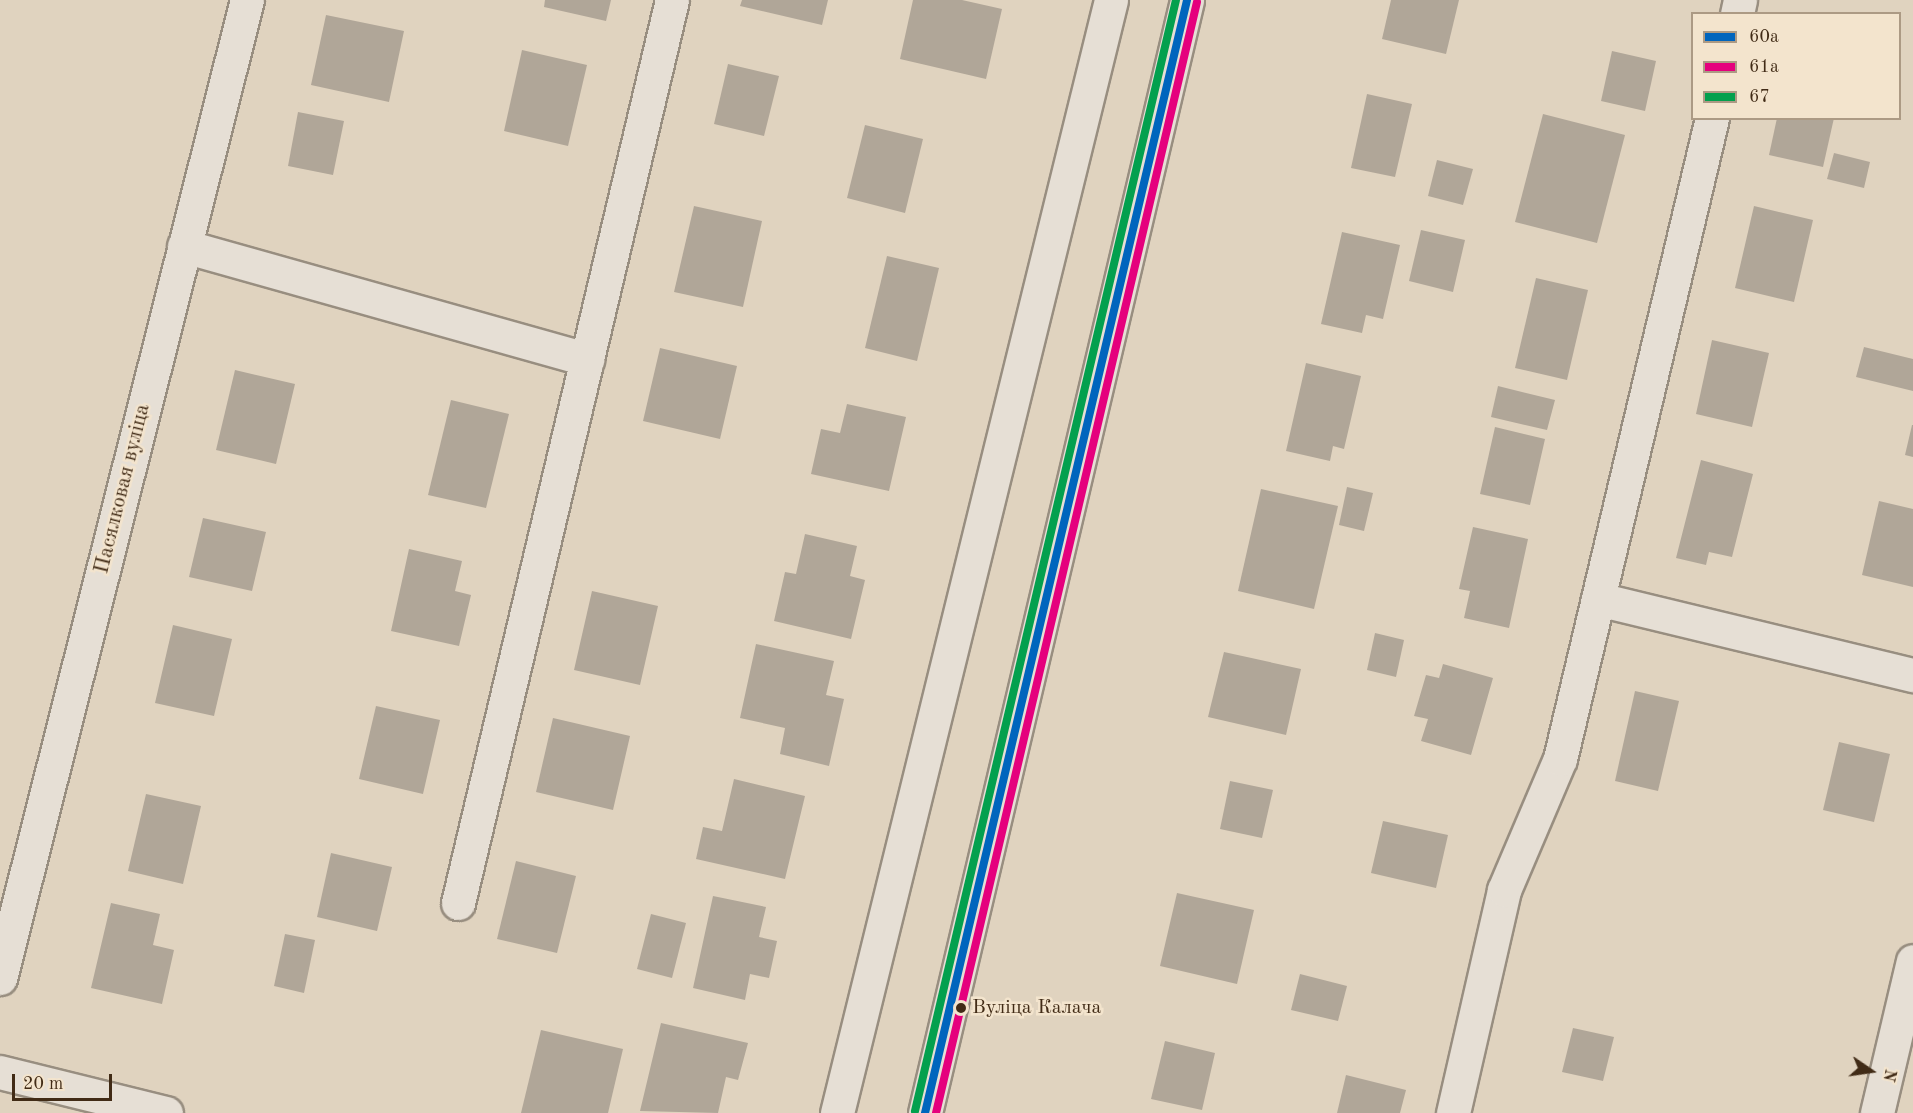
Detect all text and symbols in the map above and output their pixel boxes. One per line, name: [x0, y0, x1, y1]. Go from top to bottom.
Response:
legend: [1691, 12, 1901, 120]
text: 60а: [1749, 28, 1779, 46]
text: 61а: [1749, 58, 1779, 76]
text: 67: [1749, 88, 1770, 106]
street label: Пасялковая вуліца: [90, 402, 156, 576]
place label: Вуліца Калача: [972, 996, 1101, 1020]
marker: Вуліца Калача: [955, 1002, 967, 1014]
north arrow: [1841, 1041, 1901, 1101]
scale bar: [15, 1062, 116, 1100]
text: N: [1879, 1067, 1898, 1083]
text: 20 m: [23, 1075, 63, 1093]

